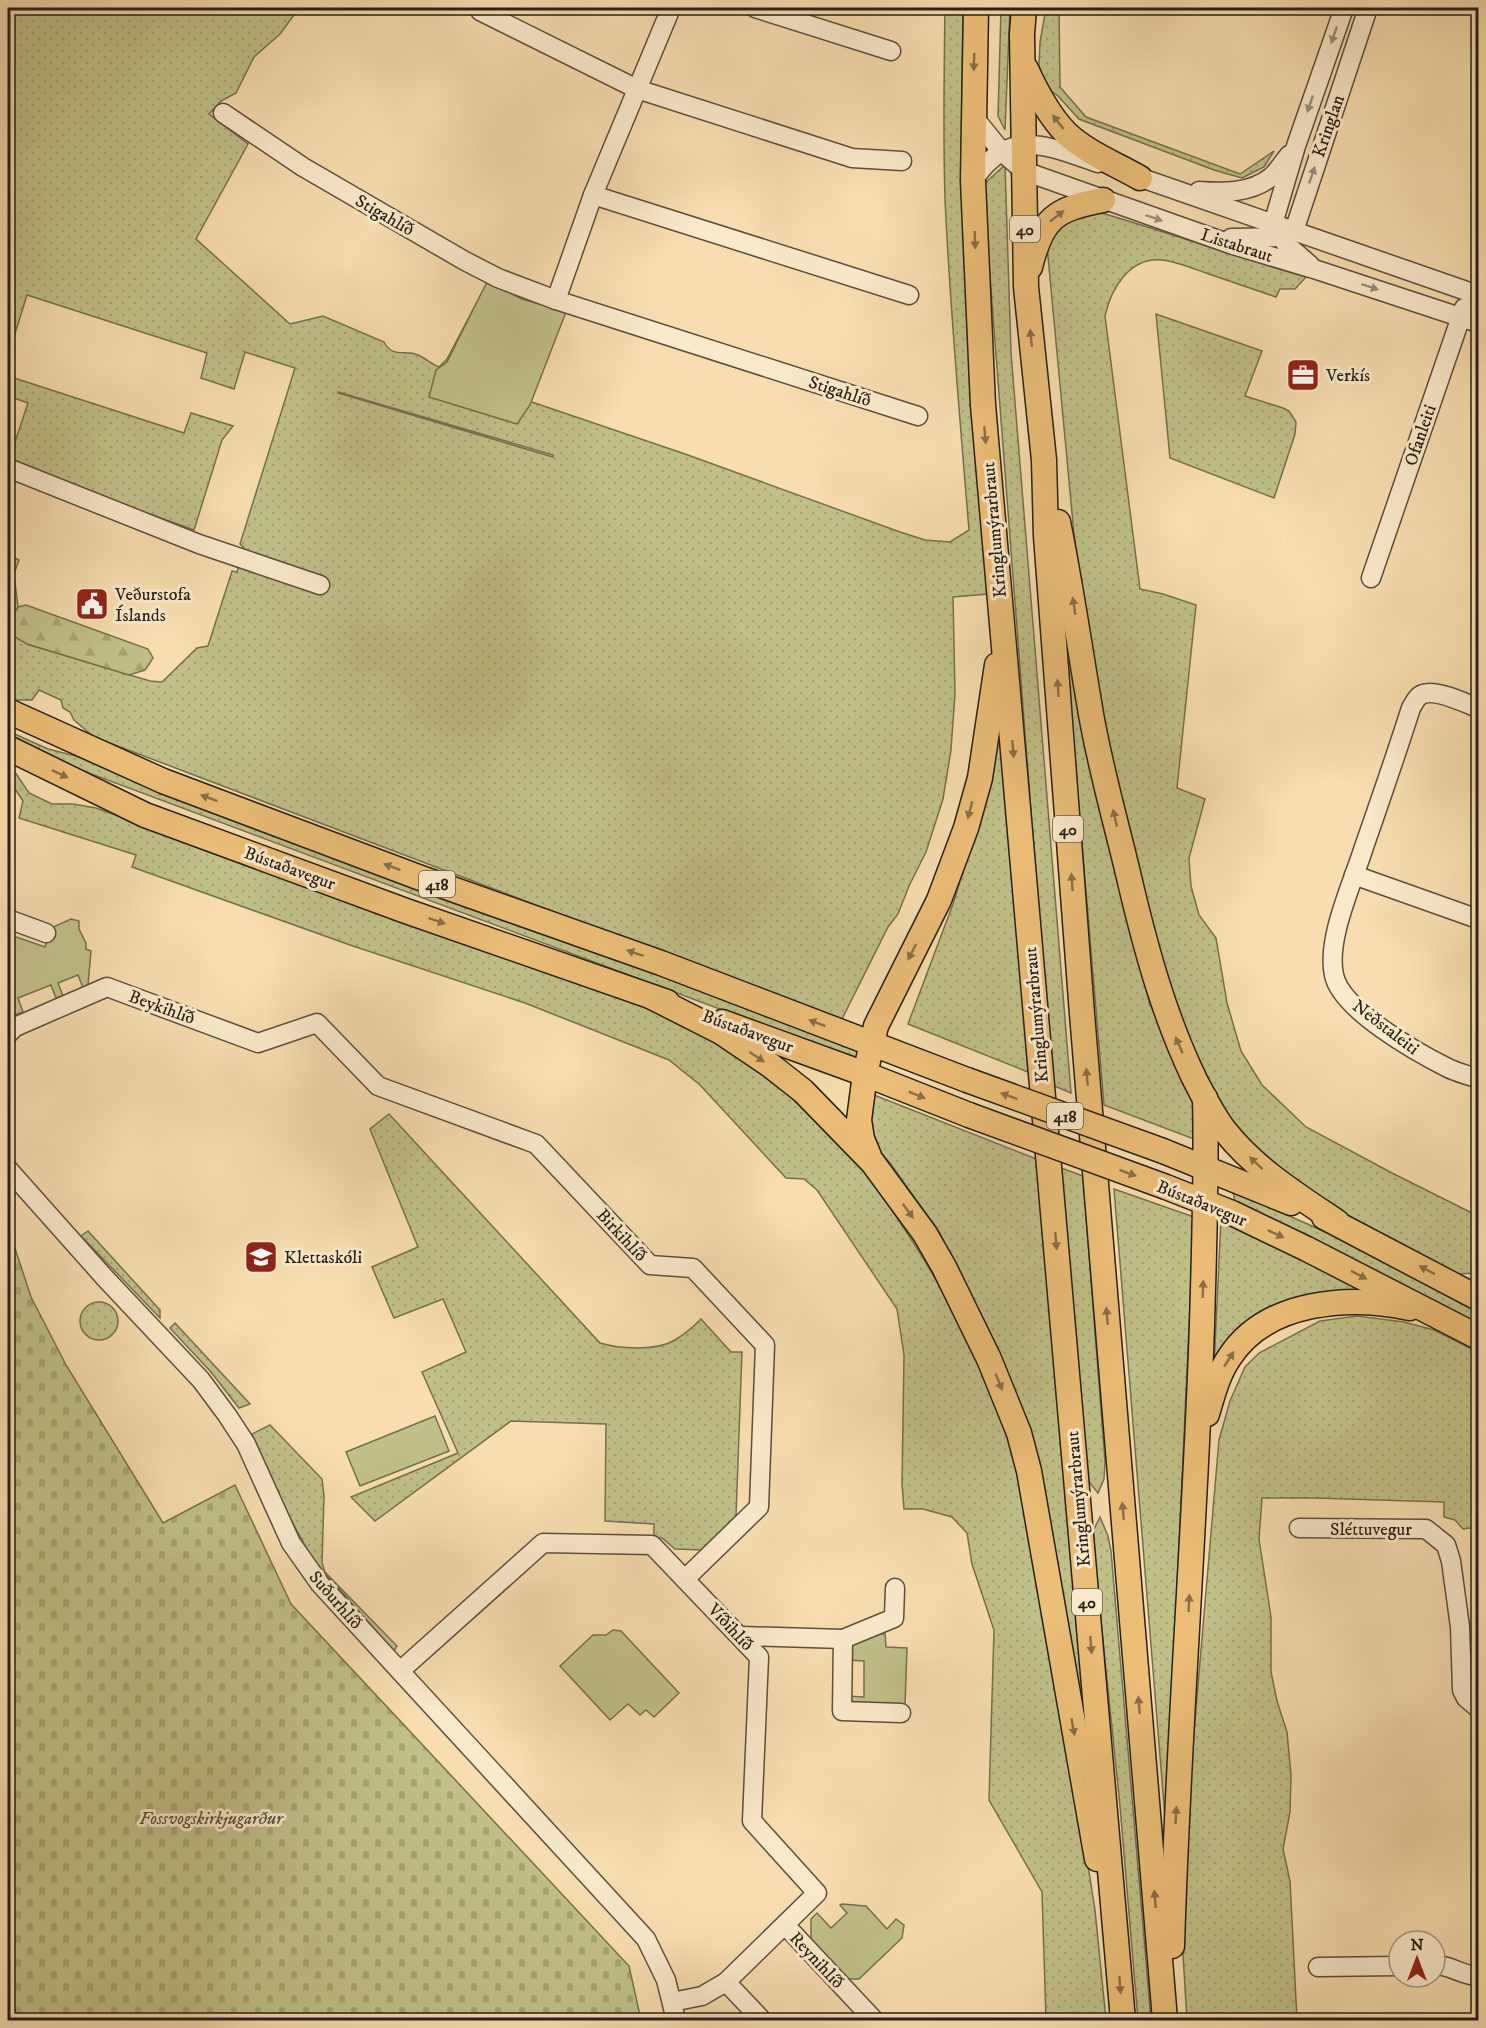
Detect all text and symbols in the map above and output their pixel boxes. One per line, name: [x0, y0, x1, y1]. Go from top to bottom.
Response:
one-way arrow: [1329, 26, 1339, 44]
one-way arrow: [970, 52, 979, 71]
street label: Kringlan: [1308, 92, 1350, 160]
one-way arrow: [1305, 95, 1315, 113]
one-way arrow: [1051, 114, 1064, 130]
one-way arrow: [1307, 166, 1317, 184]
street label: Stigahlíð: [351, 190, 418, 242]
one-way arrow: [1050, 211, 1065, 223]
one-way arrow: [1145, 213, 1163, 223]
road number: 40: [1010, 216, 1040, 242]
street label: Listabraut: [1198, 224, 1276, 268]
one-way arrow: [971, 230, 980, 249]
one-way arrow: [1361, 283, 1379, 293]
one-way arrow: [1026, 328, 1036, 347]
office icon: Verkís: [1285, 357, 1321, 393]
place label: Verkís: [1325, 365, 1370, 387]
street label: Stigahlíð: [806, 372, 874, 412]
street label: Ofanleiti: [1400, 402, 1442, 469]
one-way arrow: [980, 425, 990, 444]
street label: Kringlumýrarbraut: [978, 461, 1012, 599]
place label: Veðurstofa Íslands: [114, 584, 191, 627]
public building icon: Veðurstofa Íslands: [74, 586, 110, 622]
one-way arrow: [1070, 596, 1079, 615]
one-way arrow: [1053, 678, 1062, 697]
one-way arrow: [1008, 740, 1018, 759]
one-way arrow: [52, 769, 69, 778]
one-way arrow: [200, 793, 218, 803]
one-way arrow: [965, 801, 975, 819]
one-way arrow: [1110, 808, 1119, 827]
road number: 40: [1053, 816, 1083, 842]
street label: Bústaðavegur: [241, 842, 339, 896]
one-way arrow: [383, 862, 401, 871]
road number: 418: [419, 871, 455, 897]
one-way arrow: [1067, 873, 1077, 892]
one-way arrow: [428, 917, 446, 927]
one-way arrow: [907, 944, 917, 961]
street label: Kringlumýrarbraut: [1020, 946, 1054, 1084]
one-way arrow: [626, 948, 644, 958]
street label: Beykihlíð: [125, 986, 198, 1030]
street label: Neðstaleiti: [1348, 996, 1423, 1060]
street label: Bústaðavegur: [699, 1005, 797, 1059]
one-way arrow: [808, 1018, 826, 1027]
one-way arrow: [1174, 1036, 1184, 1054]
one-way arrow: [749, 1051, 765, 1063]
one-way arrow: [1082, 1067, 1092, 1086]
one-way arrow: [909, 1090, 927, 1100]
one-way arrow: [1000, 1090, 1018, 1100]
road number: 418: [1047, 1103, 1083, 1129]
one-way arrow: [1248, 1156, 1263, 1170]
one-way arrow: [1119, 1169, 1137, 1179]
street label: Bústaðavegur: [1153, 1176, 1250, 1232]
one-way arrow: [901, 1203, 913, 1218]
street label: Birkihlíð: [591, 1205, 651, 1267]
one-way arrow: [1267, 1229, 1284, 1238]
one-way arrow: [1051, 1232, 1061, 1251]
school or university icon: Klettaskóli: [243, 1239, 279, 1275]
place label: Klettaskóli: [284, 1247, 362, 1269]
one-way arrow: [1418, 1265, 1435, 1275]
one-way arrow: [1351, 1270, 1368, 1280]
one-way arrow: [1198, 1280, 1208, 1299]
one-way arrow: [1102, 1307, 1112, 1326]
one-way arrow: [1224, 1351, 1235, 1367]
one-way arrow: [994, 1374, 1004, 1392]
street label: Kringlumýrarbraut: [1062, 1430, 1096, 1568]
one-way arrow: [1118, 1501, 1128, 1520]
street label: Sléttuvegur: [1330, 1519, 1412, 1541]
street label: Suðurhlíð: [304, 1567, 367, 1634]
road number: 40: [1072, 1589, 1102, 1615]
one-way arrow: [1184, 1593, 1193, 1612]
street label: Víðihlíð: [702, 1599, 758, 1656]
one-way arrow: [1086, 1635, 1096, 1654]
one-way arrow: [1134, 1696, 1144, 1715]
one-way arrow: [1069, 1717, 1078, 1736]
one-way arrow: [1172, 1806, 1181, 1825]
park label: Fossvogskirkjugarður: [139, 1808, 284, 1830]
one-way arrow: [1150, 1890, 1160, 1909]
street label: Reynihlíð: [784, 1928, 848, 1994]
north arrow: [1387, 1929, 1447, 1989]
text: N: [1410, 1935, 1424, 1955]
one-way arrow: [1116, 1976, 1125, 1995]

